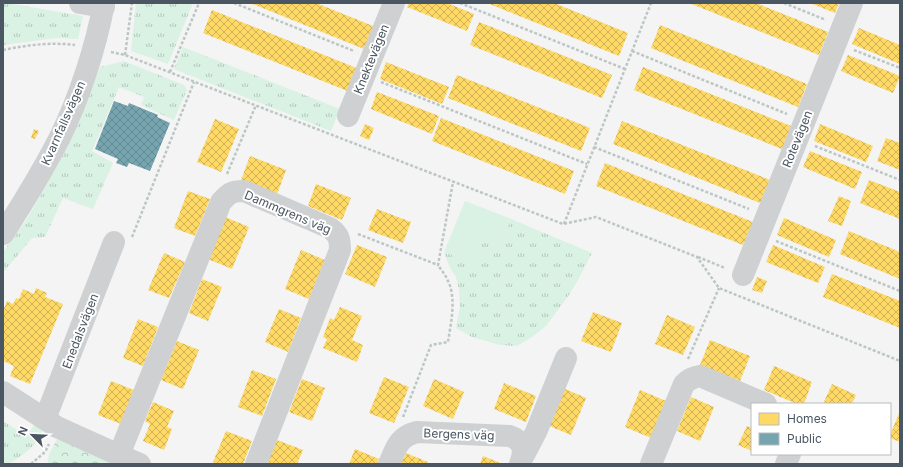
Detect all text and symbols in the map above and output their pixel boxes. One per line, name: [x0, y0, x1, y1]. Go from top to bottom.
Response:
street label: Knektevägen: [350, 22, 392, 96]
street label: Kvarnfallsvägen: [38, 78, 88, 168]
street label: Rotevägen: [779, 108, 815, 170]
street label: Dammgrens väg: [242, 187, 334, 237]
street label: Enedalsvägen: [59, 291, 101, 371]
legend: [751, 403, 891, 455]
text: Homes: [787, 411, 827, 426]
north arrow: [12, 415, 52, 455]
text: N: [15, 424, 31, 438]
street label: Bergens väg: [423, 425, 495, 443]
text: Public: [787, 431, 822, 446]

